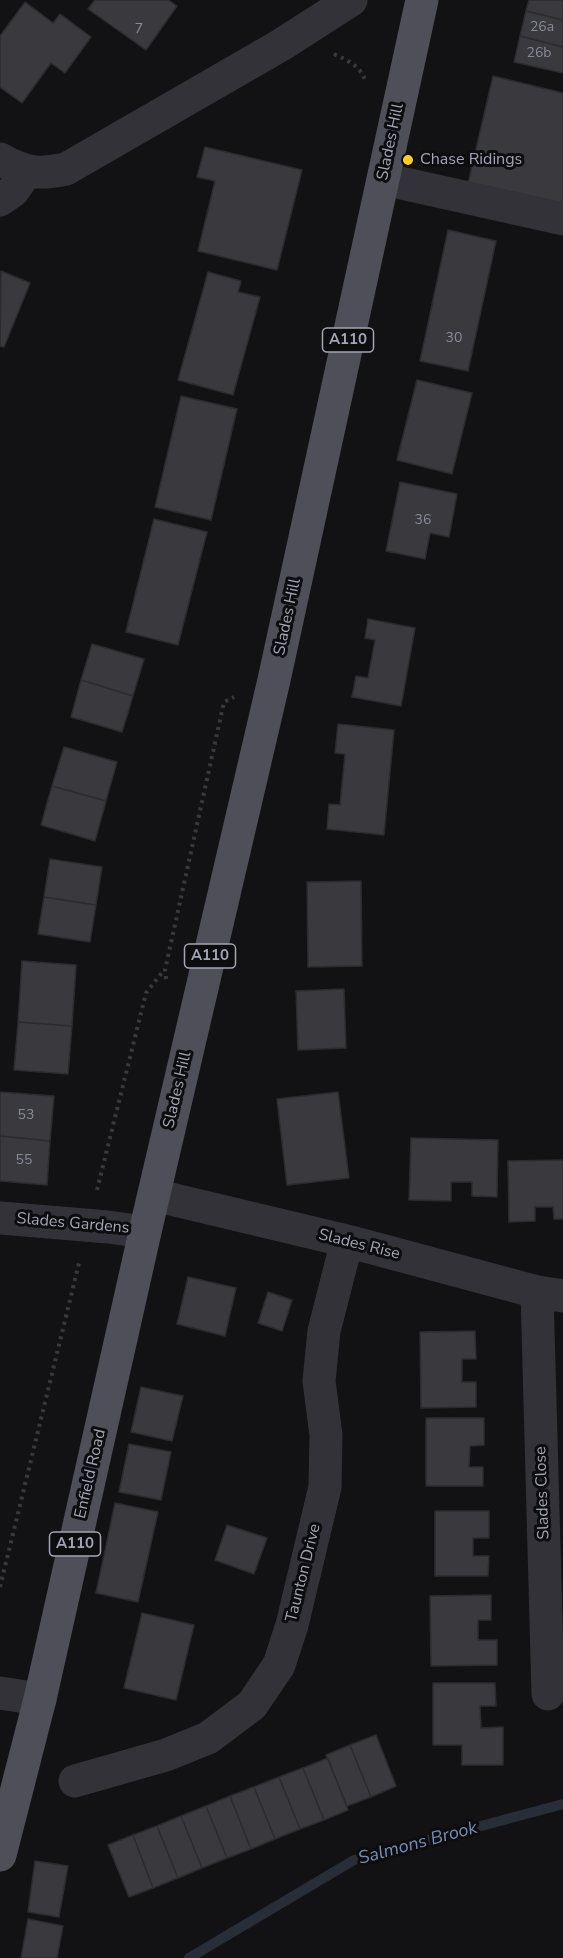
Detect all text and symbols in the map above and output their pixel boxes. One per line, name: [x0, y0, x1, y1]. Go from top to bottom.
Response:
house number: 26a: [530, 20, 554, 36]
house number: 7: [135, 22, 143, 38]
house number: 26b: [527, 46, 551, 62]
street label: Slades Hill: [373, 102, 409, 182]
place label: Chase Ridings: [420, 150, 522, 170]
marker: Chase Ridings: [401, 153, 415, 167]
road number: A110: [322, 328, 374, 352]
house number: 30: [446, 331, 462, 347]
house number: 36: [415, 513, 431, 529]
street label: Slades Hill: [270, 577, 306, 657]
road number: A110: [184, 944, 236, 968]
street label: Slades Hill: [160, 1050, 196, 1130]
house number: 53: [18, 1108, 34, 1124]
house number: 55: [16, 1153, 32, 1169]
street label: Slades Gardens: [16, 1210, 130, 1238]
street label: Slades Rise: [316, 1226, 402, 1264]
street label: Enfield Road: [71, 1427, 111, 1521]
street label: Slades Close: [532, 1446, 554, 1540]
street label: Taunton Drive: [283, 1522, 325, 1624]
road number: A110: [50, 1532, 100, 1556]
water label: Salmons Brook: [356, 1818, 480, 1870]

